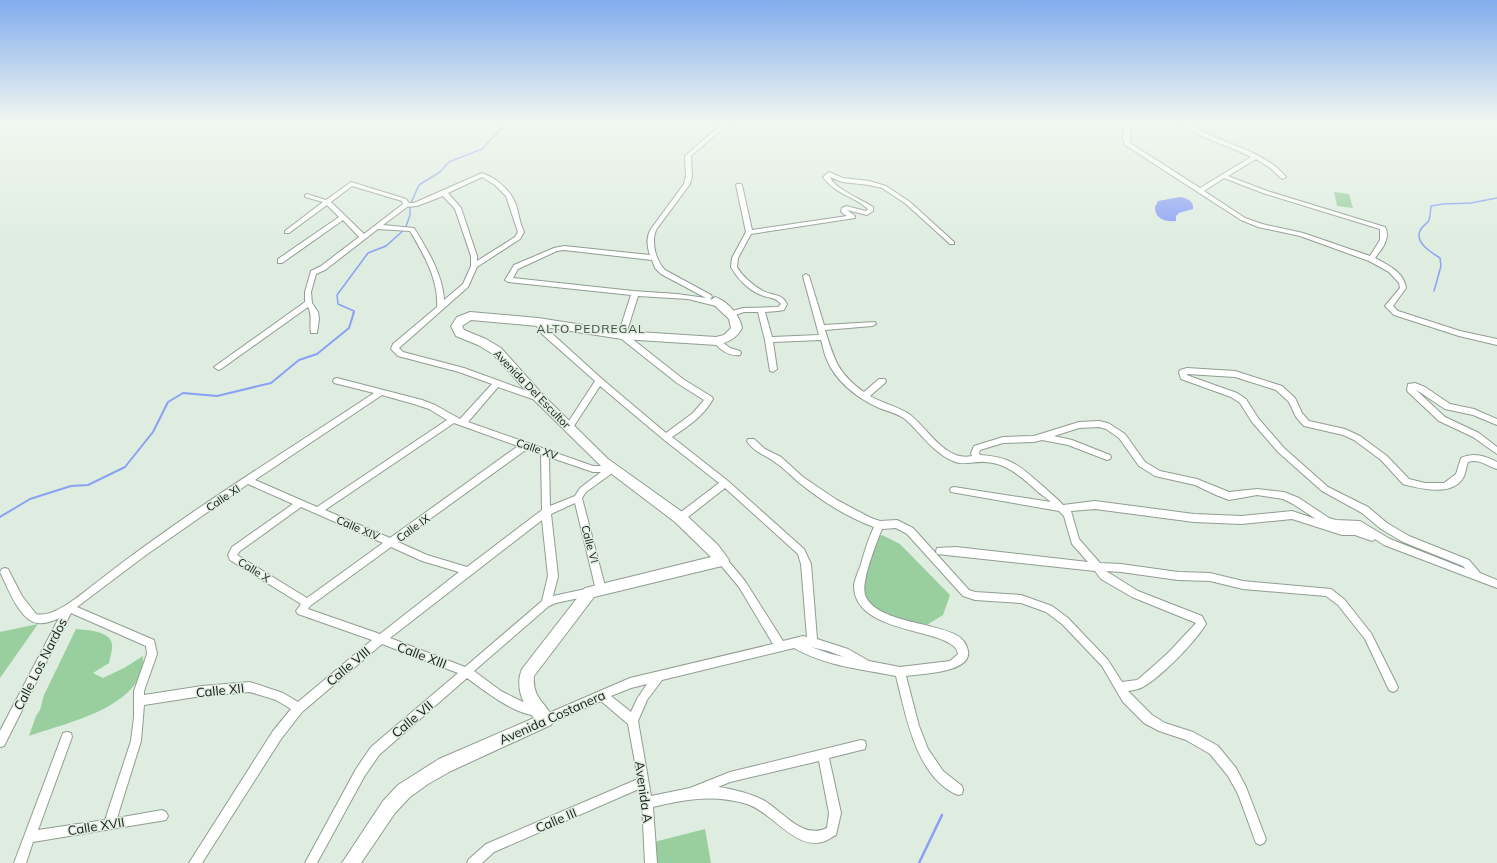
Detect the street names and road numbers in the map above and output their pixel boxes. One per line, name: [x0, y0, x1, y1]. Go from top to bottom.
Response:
street label: Avenida Del Escultor: [491, 346, 573, 432]
street label: Calle XV: [515, 435, 560, 463]
street label: Calle XI: [203, 482, 243, 514]
street label: Calle IX: [393, 511, 433, 545]
street label: Calle XIV: [334, 513, 382, 544]
street label: Calle VI: [578, 524, 602, 564]
street label: Calle X: [235, 555, 273, 586]
street label: Calle Los Nardos: [10, 615, 70, 713]
street label: Calle XIII: [395, 638, 449, 672]
street label: Calle VIII: [323, 643, 373, 689]
street label: Calle XII: [195, 680, 245, 700]
street label: Avenida Costanera: [496, 686, 608, 748]
street label: Calle VII: [388, 697, 436, 741]
street label: Avenida A: [632, 760, 656, 824]
street label: Calle III: [533, 804, 579, 836]
street label: Calle XVII: [66, 814, 126, 838]

